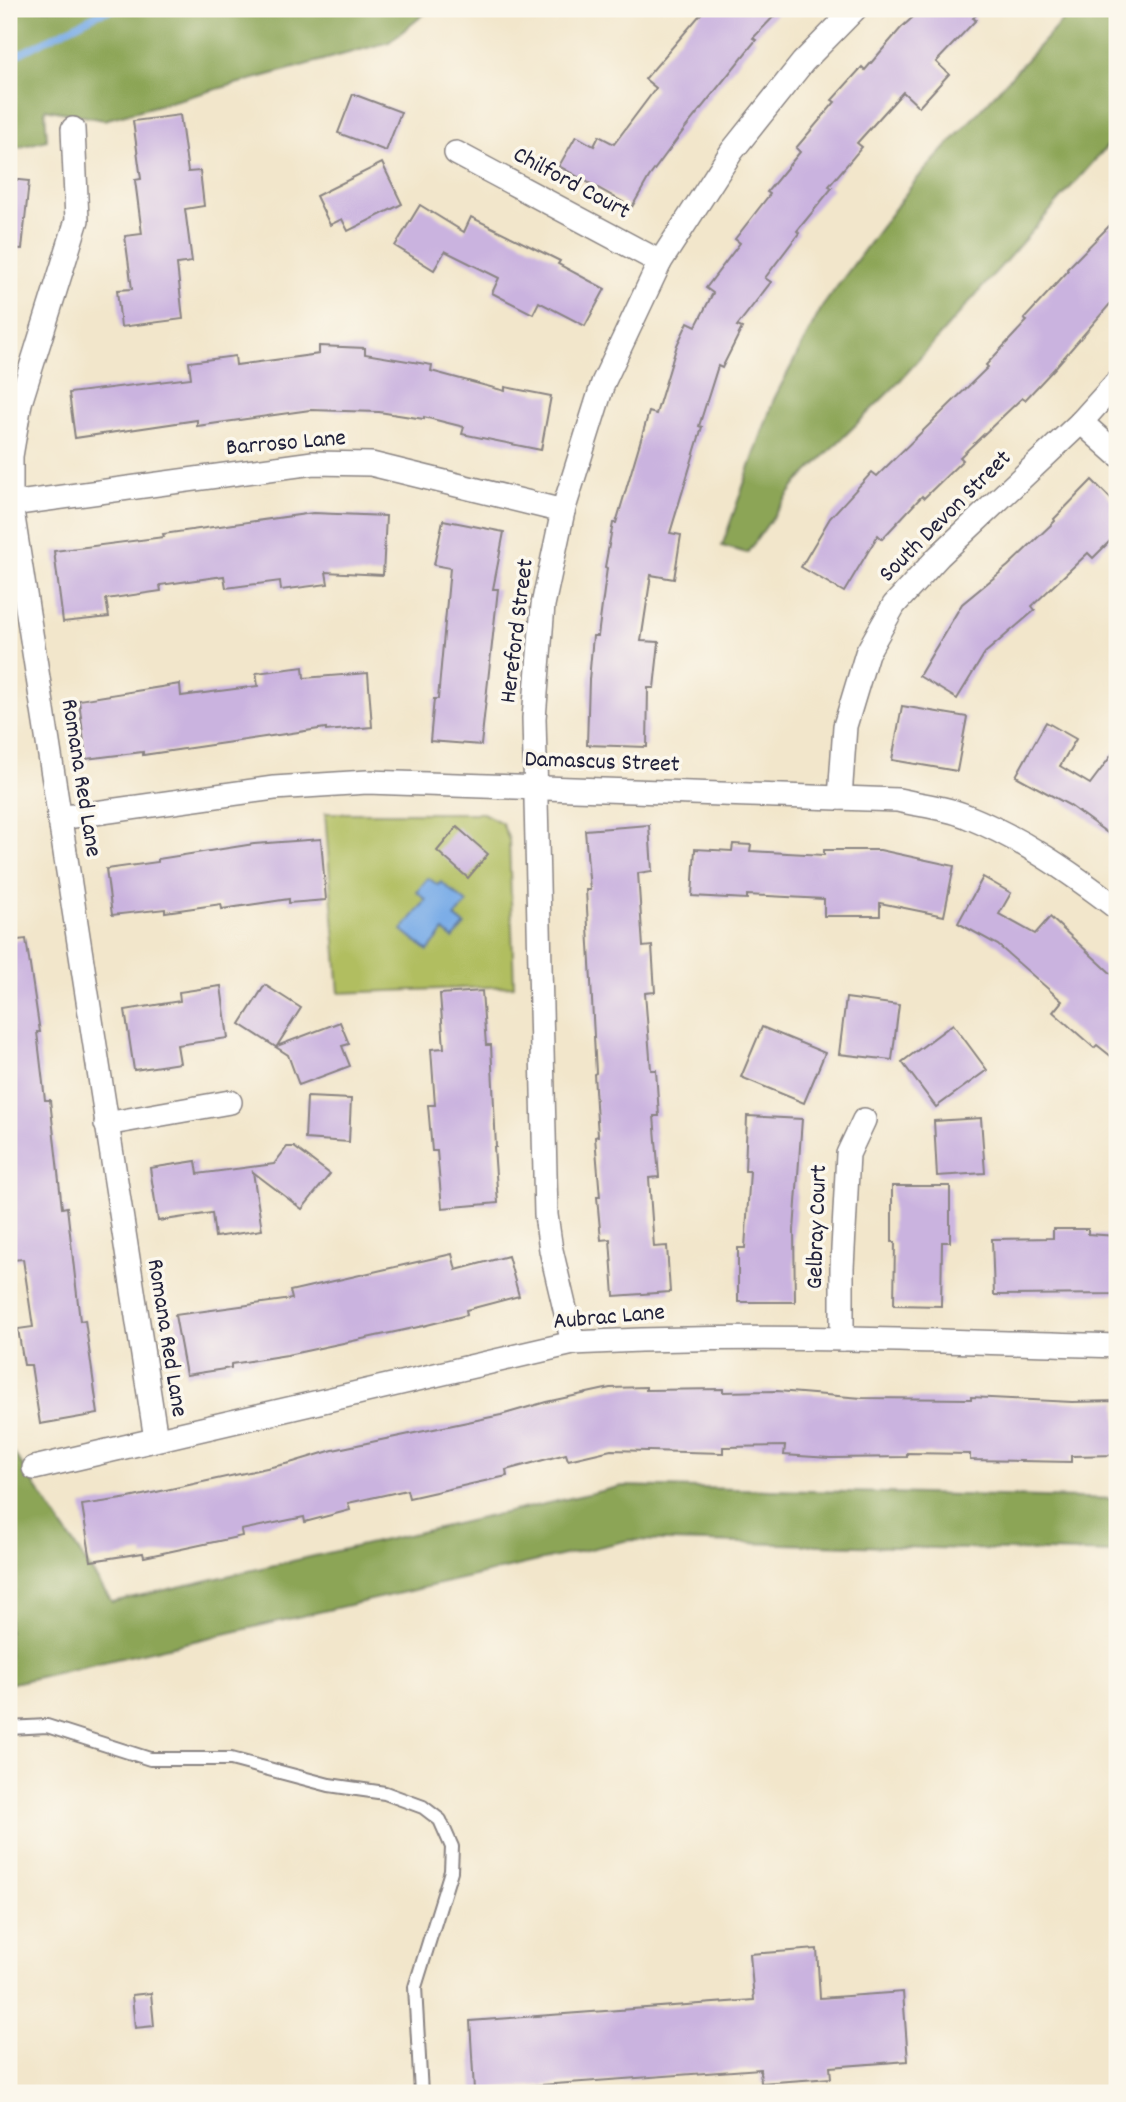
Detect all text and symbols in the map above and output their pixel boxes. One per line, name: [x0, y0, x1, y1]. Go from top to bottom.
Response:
street label: Chilford Court: [506, 139, 636, 229]
street label: Barroso Lane: [225, 422, 347, 466]
street label: South Devon Street: [872, 443, 1020, 591]
street label: Hereford Street: [492, 557, 544, 705]
street label: Romana Red Lane: [51, 696, 109, 860]
street label: Damascus Street: [524, 743, 680, 783]
street label: Gelbray Court: [799, 1164, 837, 1290]
street label: Romana Red Lane: [137, 1256, 195, 1420]
street label: Aubrac Lane: [552, 1296, 666, 1340]

